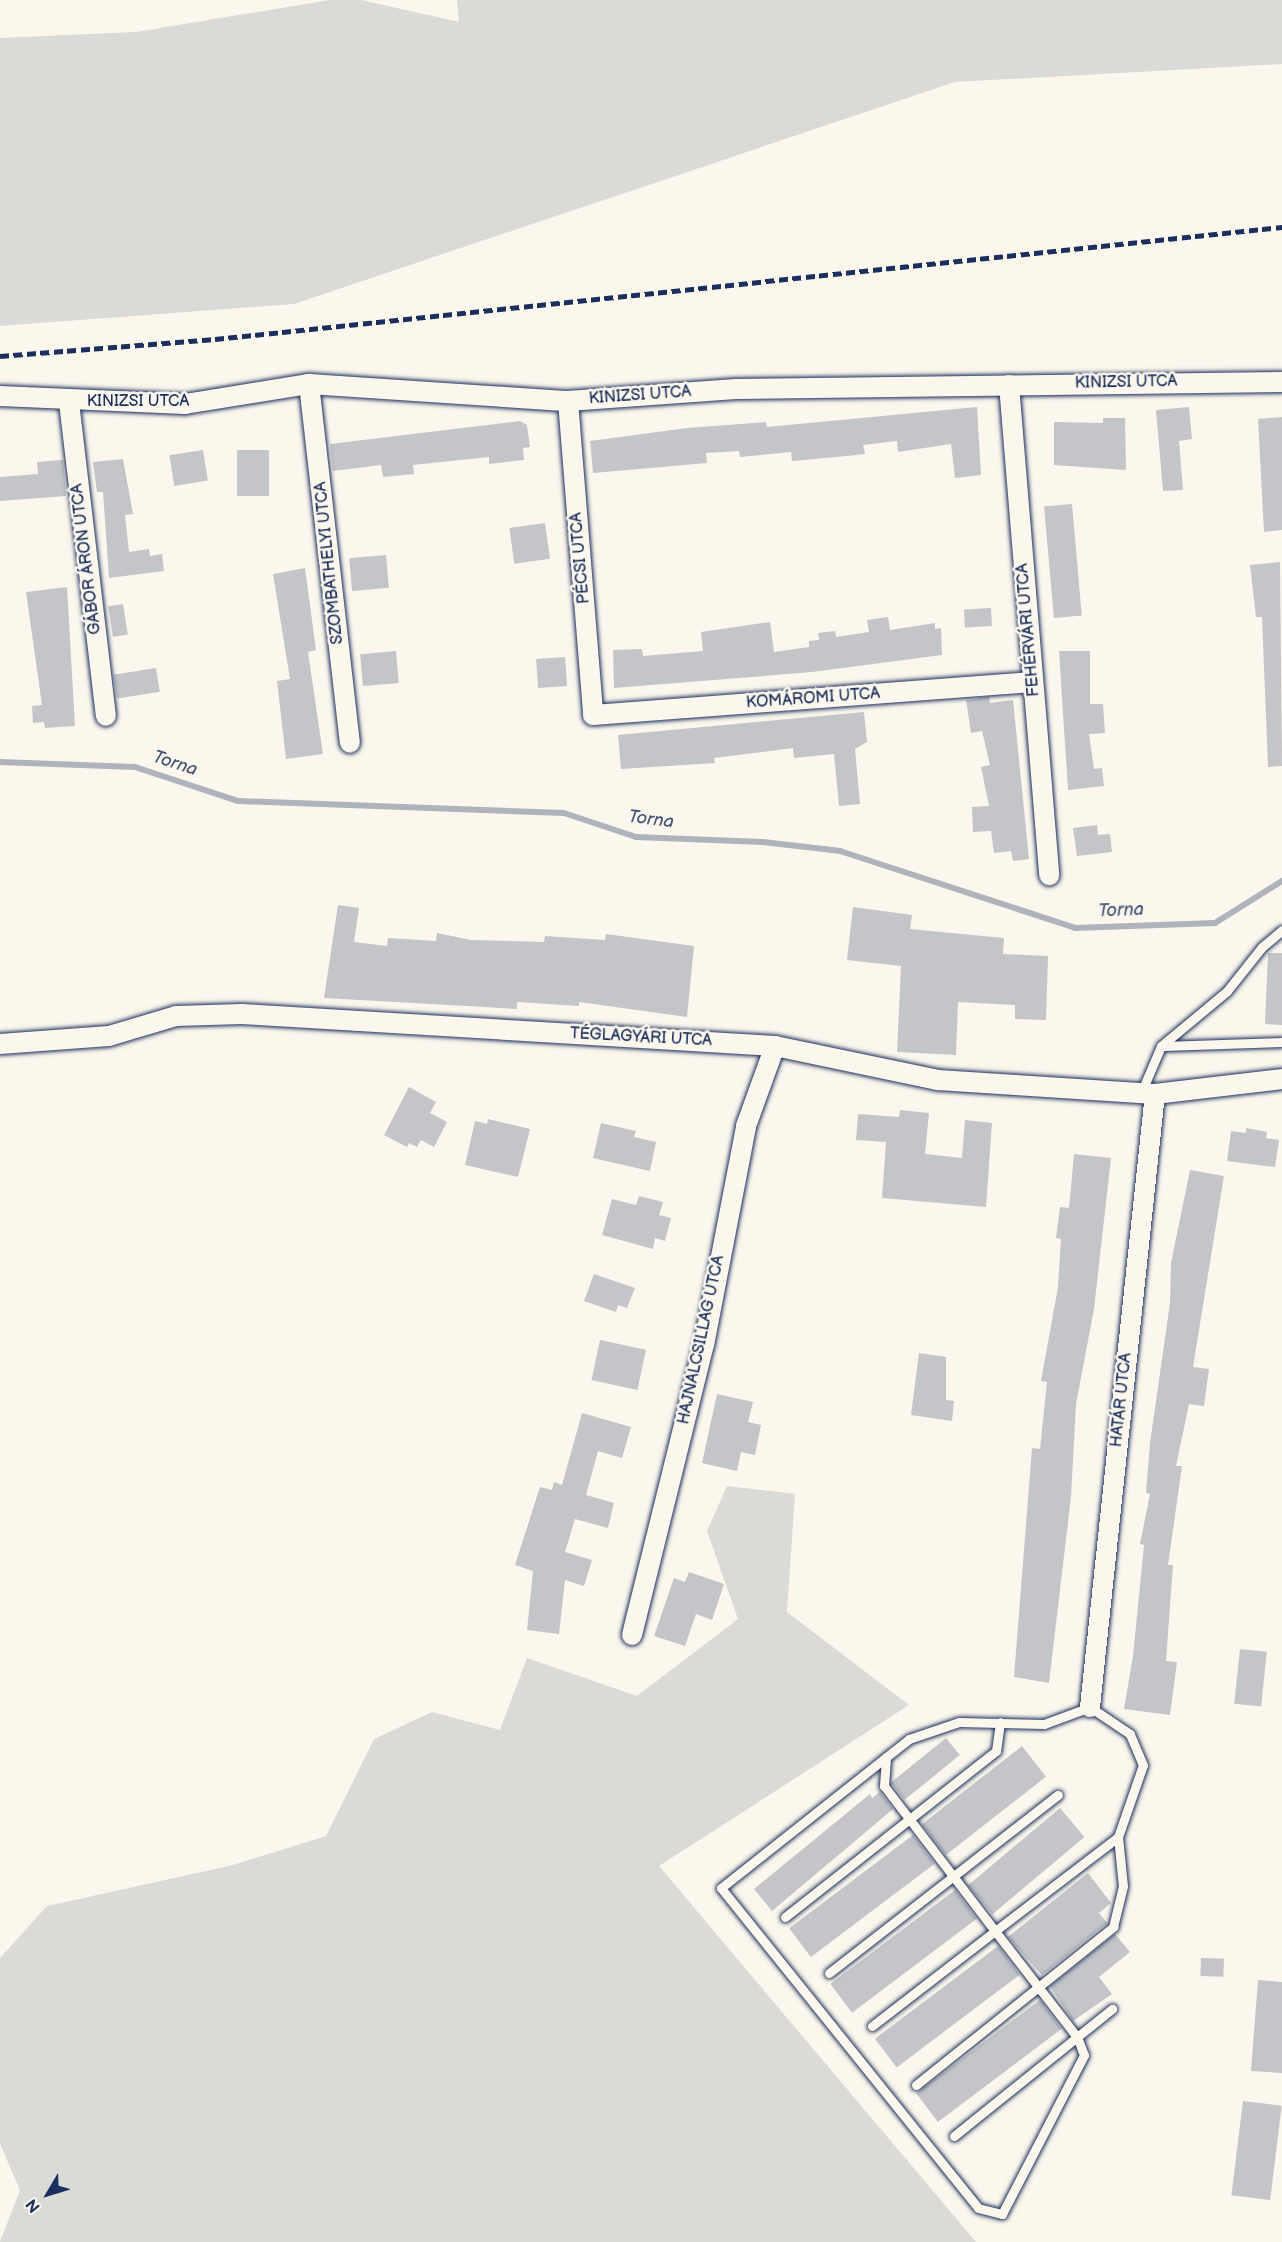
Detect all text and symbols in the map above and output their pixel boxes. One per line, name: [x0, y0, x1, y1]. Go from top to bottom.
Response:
street label: KINIZSI UTCA: [1075, 373, 1177, 393]
street label: KINIZSI UTCA: [588, 383, 692, 409]
street label: KINIZSI UTCA: [87, 392, 189, 412]
street label: SZOMBATHELYI UTCA: [312, 481, 348, 645]
street label: GÁBOR ÁRON UTCA: [68, 483, 106, 635]
street label: PÉCSI UTCA: [567, 511, 595, 605]
street label: FEHÉRVÁRI UTCA: [1014, 563, 1044, 697]
street label: KOMÁROMI UTCA: [745, 685, 881, 713]
water label: Torna: [150, 747, 200, 781]
water label: Torna: [627, 806, 675, 834]
water label: Torna: [1098, 899, 1144, 923]
street label: TÉGLAGYÁRI UTCA: [570, 1025, 712, 1051]
street label: HAJNALCSILLAG UTCA: [675, 1254, 729, 1426]
street label: HATÁR UTCA: [1107, 1352, 1137, 1448]
north arrow: [18, 2164, 78, 2224]
text: N: [22, 2195, 45, 2216]

